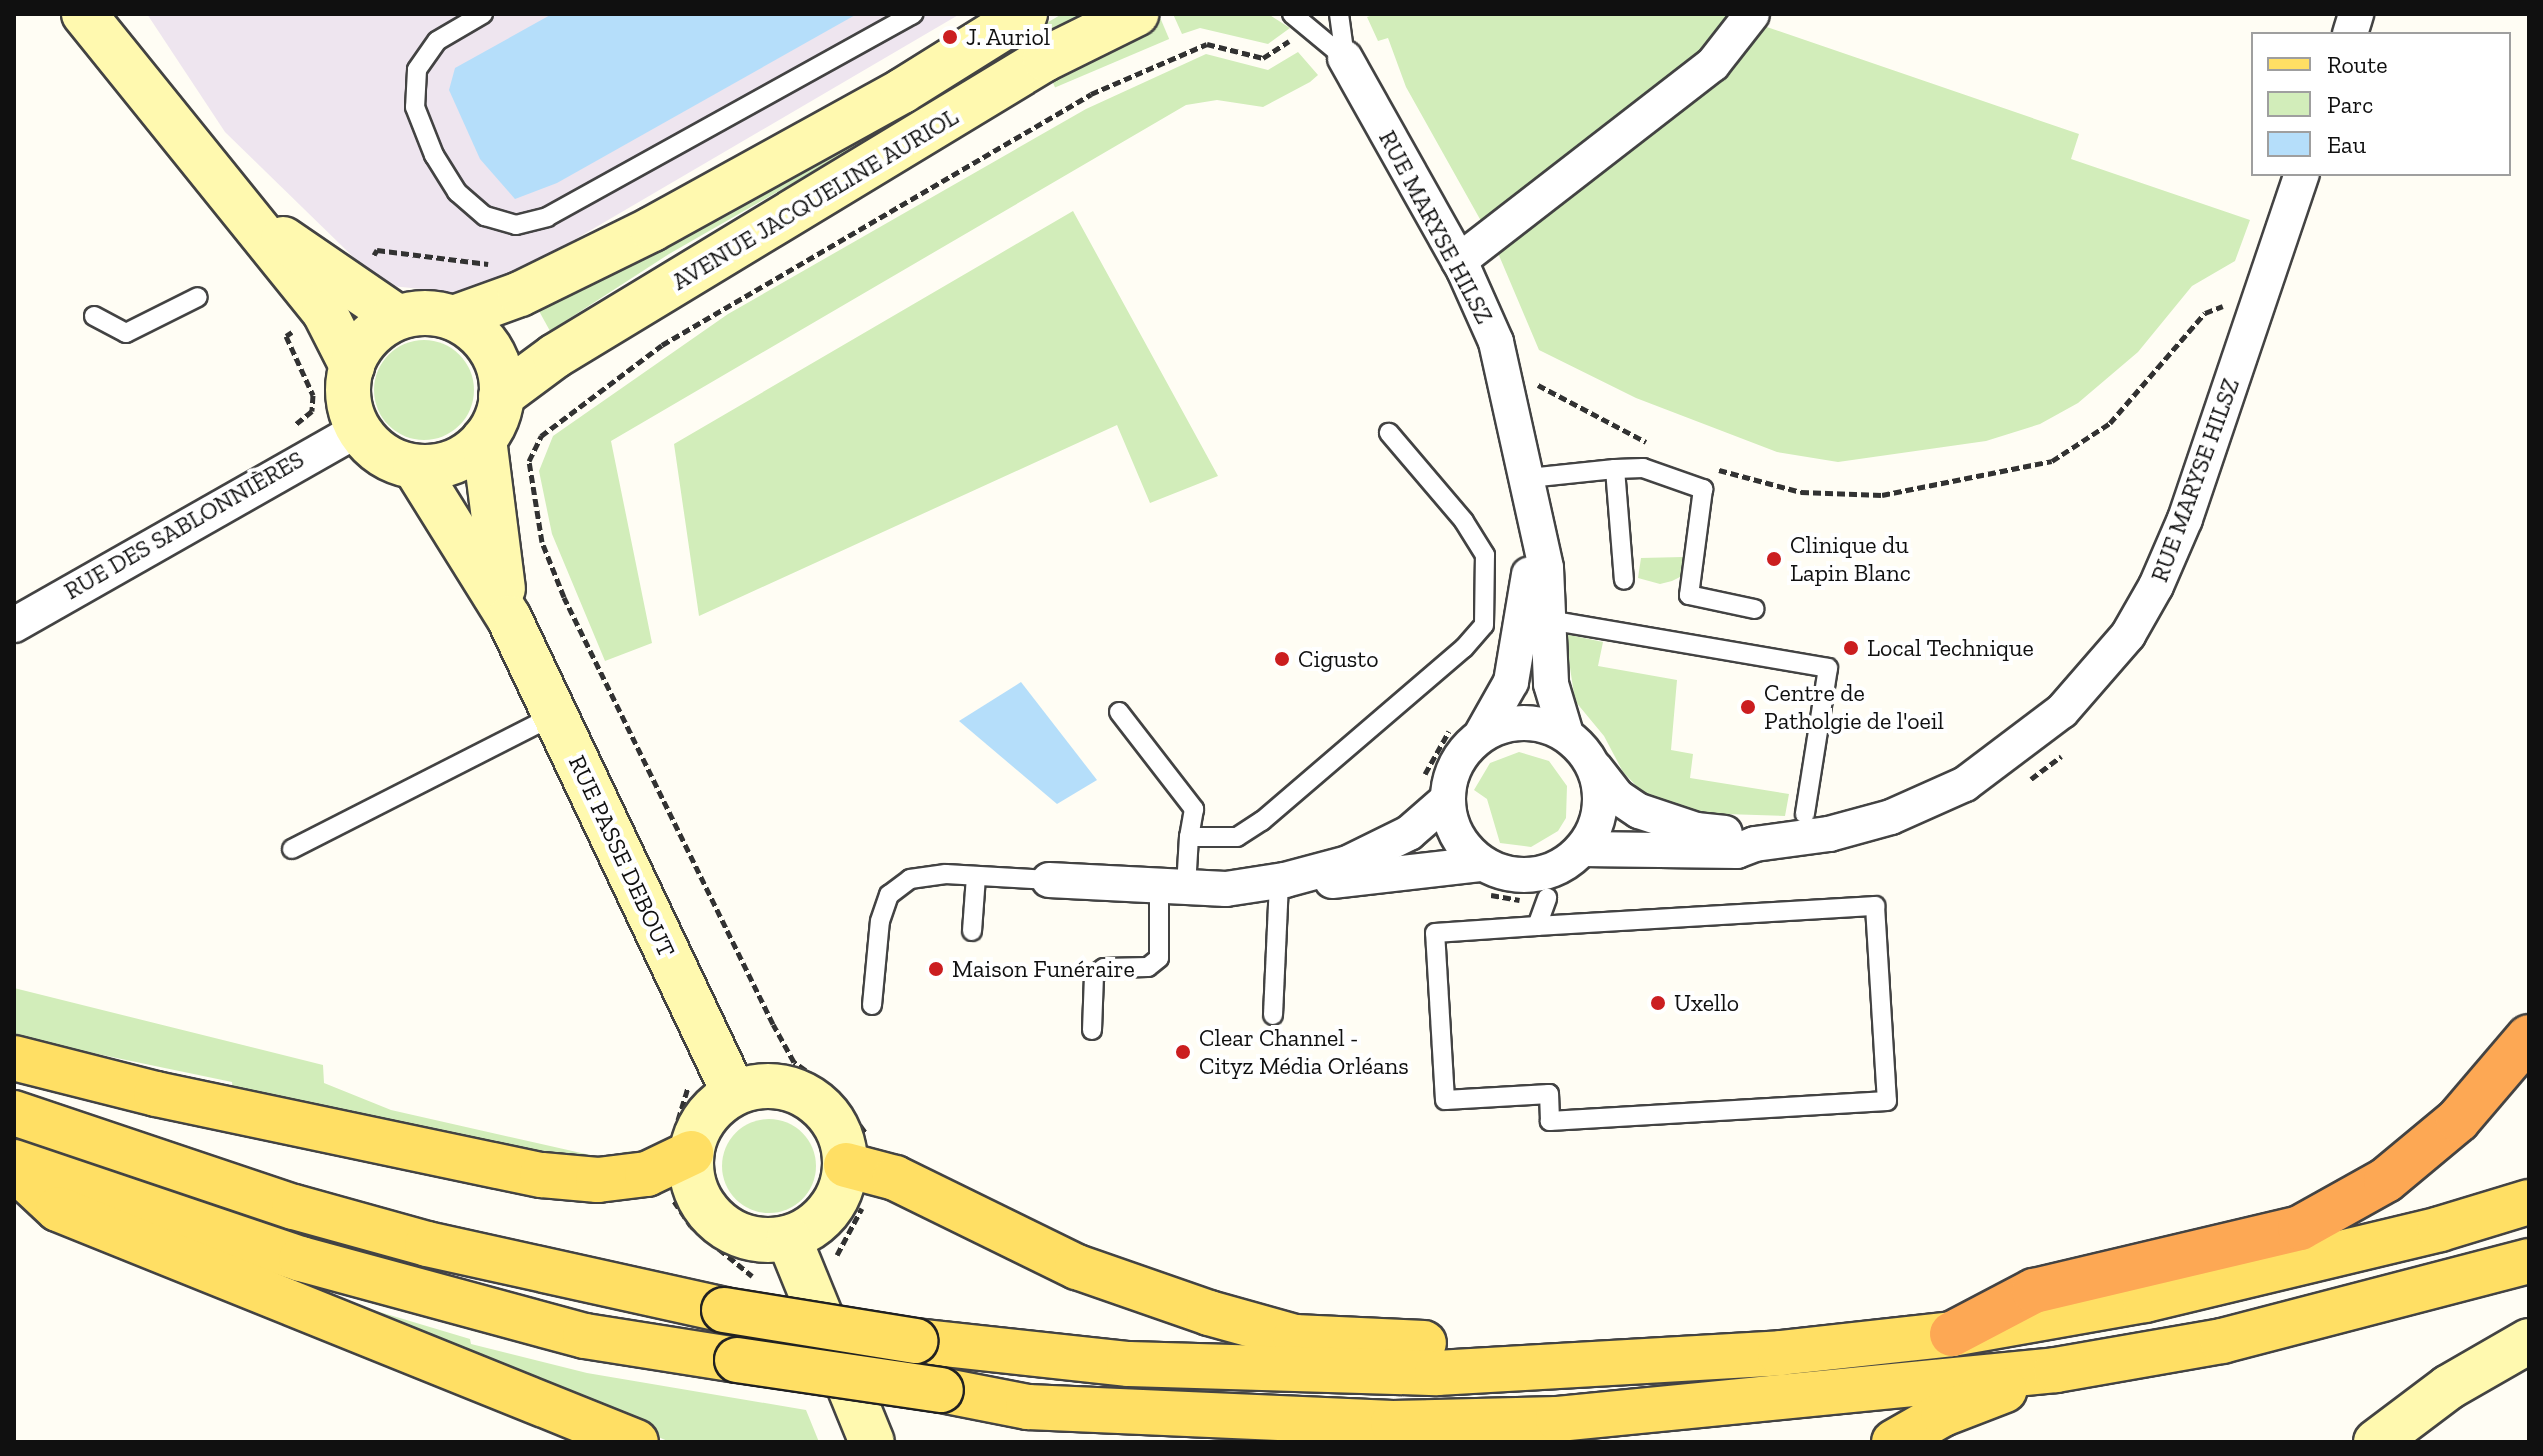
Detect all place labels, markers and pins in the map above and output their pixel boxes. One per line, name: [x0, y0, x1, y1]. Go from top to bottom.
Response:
place label: J. Auriol: [966, 23, 1051, 51]
marker: J. Auriol: [941, 28, 959, 46]
place label: Clinique du Lapin Blanc: [1790, 531, 1911, 587]
marker: Clinique du Lapin Blanc: [1765, 550, 1783, 568]
place label: Local Technique: [1867, 634, 2034, 662]
marker: Local Technique: [1842, 639, 1860, 657]
place label: Cigusto: [1298, 645, 1379, 673]
marker: Cigusto: [1273, 650, 1291, 668]
place label: Centre de Patholgie de l'oeil: [1764, 679, 1944, 735]
marker: Centre de Patholgie de l'oeil: [1739, 698, 1757, 716]
place label: Maison Funéraire: [952, 955, 1135, 983]
marker: Maison Funéraire: [927, 960, 945, 978]
place label: Uxello: [1674, 989, 1739, 1017]
marker: Uxello: [1649, 994, 1667, 1012]
place label: Clear Channel - Cityz Média Orléans: [1199, 1024, 1409, 1080]
marker: Clear Channel - Cityz Média Orléans: [1174, 1043, 1192, 1061]

